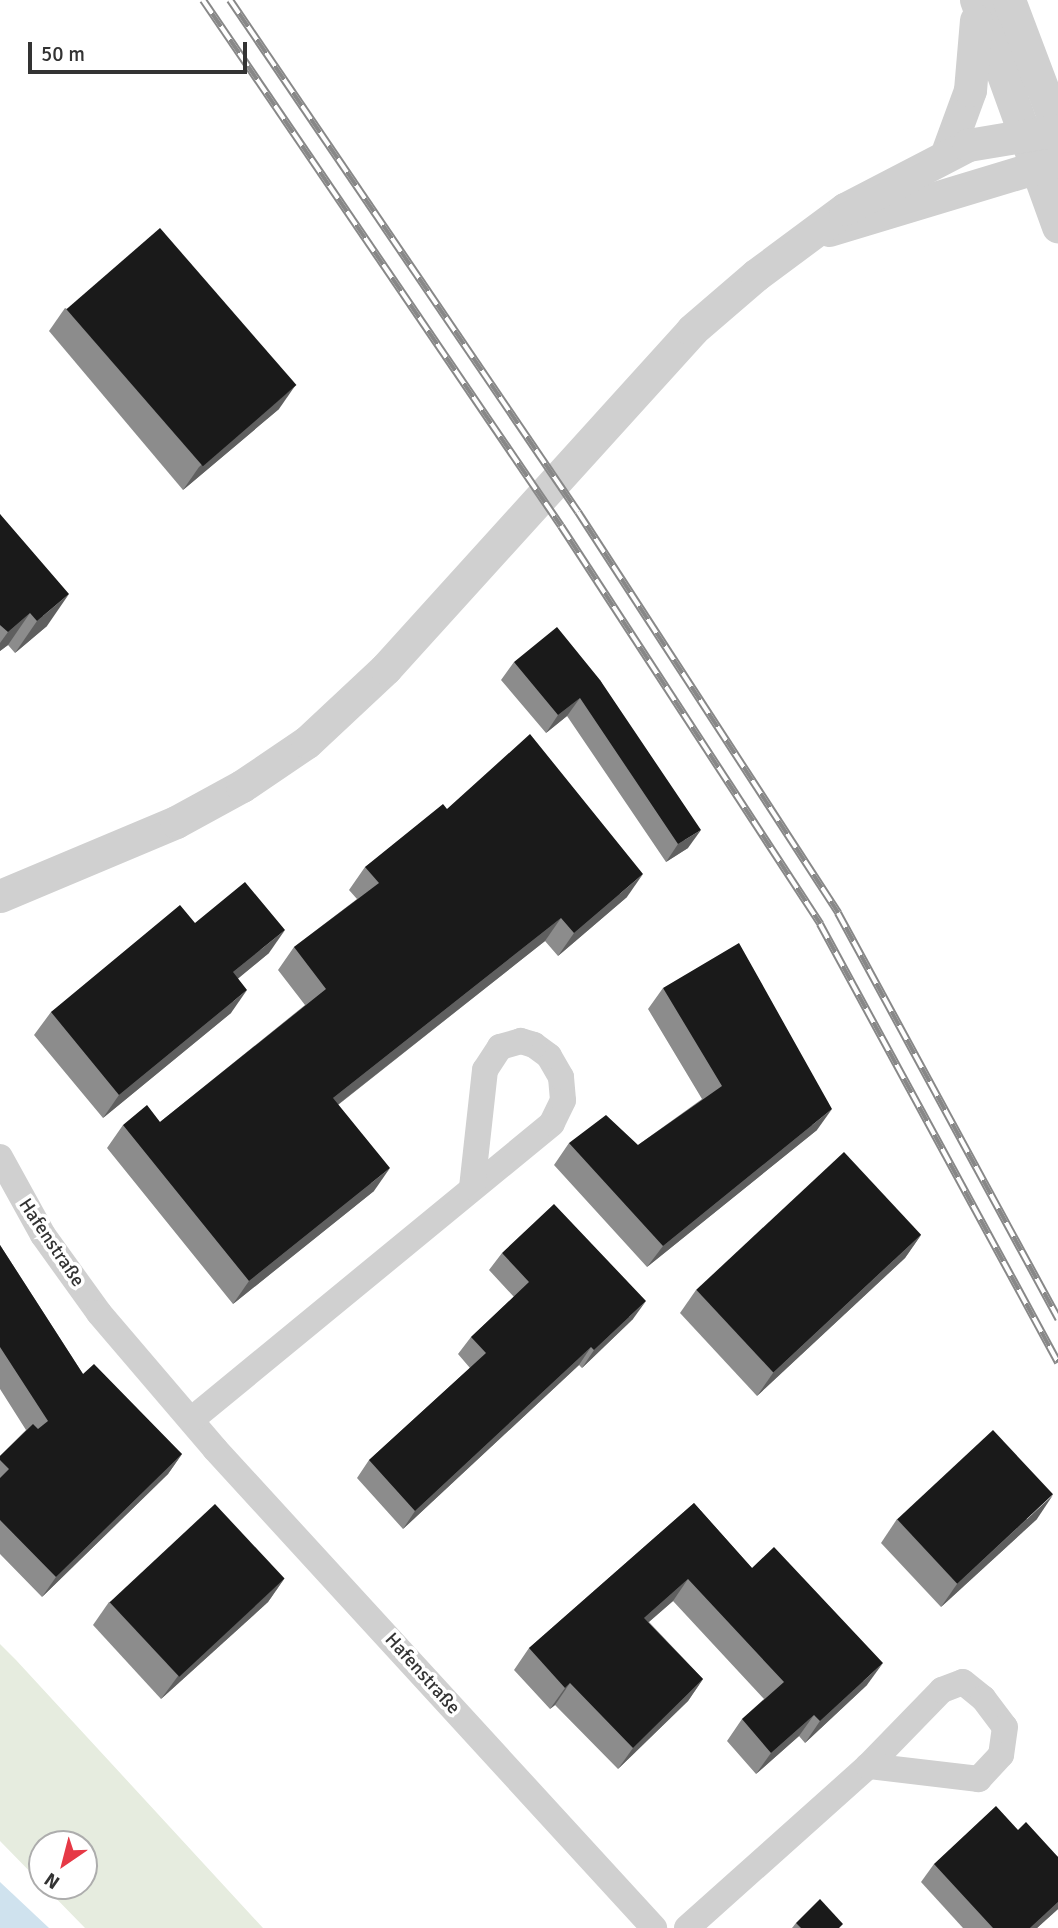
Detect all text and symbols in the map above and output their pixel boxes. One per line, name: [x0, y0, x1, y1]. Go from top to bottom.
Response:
scale bar: [32, 28, 250, 72]
text: 50 m: [41, 41, 85, 67]
street label: Hafenstraße: [13, 1195, 89, 1291]
street label: Hafenstraße: [380, 1629, 464, 1719]
north arrow: [28, 1830, 98, 1900]
text: N: [40, 1867, 64, 1894]

